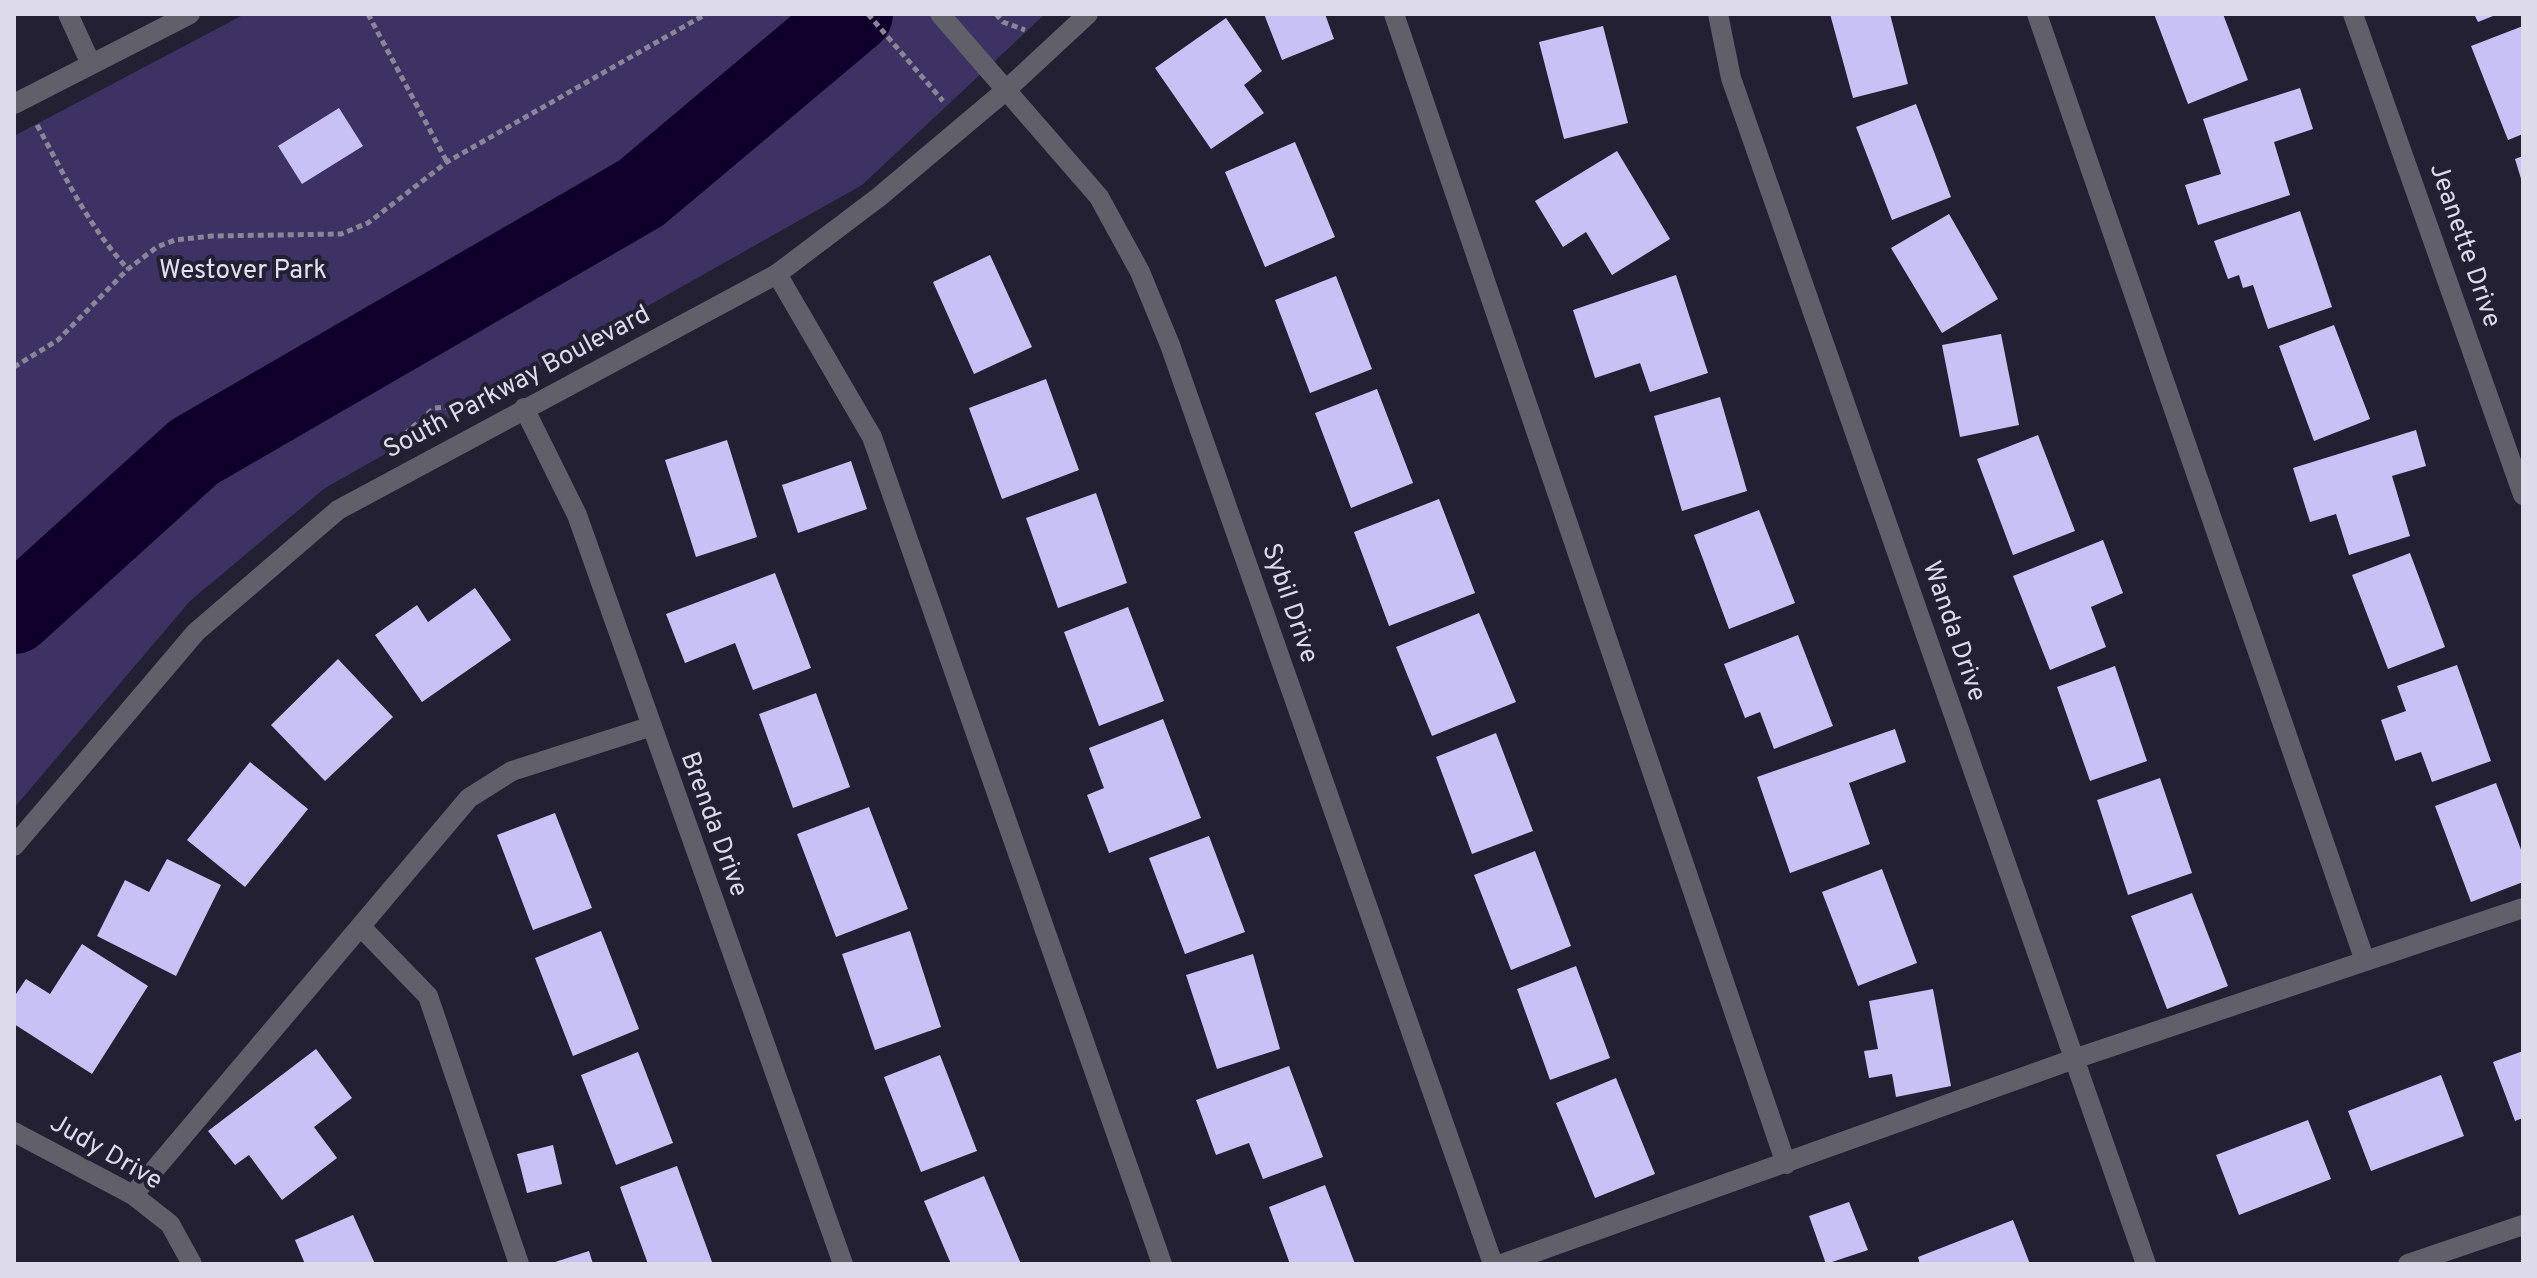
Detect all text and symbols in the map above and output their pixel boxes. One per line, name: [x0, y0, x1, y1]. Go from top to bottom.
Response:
street label: Jeanette Drive: [2420, 160, 2506, 332]
park label: Westover Park: [159, 257, 327, 289]
street label: South Parkway Boulevard: [380, 301, 656, 467]
street label: Sybil Drive: [1253, 540, 1323, 668]
street label: Wanda Drive: [1913, 558, 1991, 706]
street label: Brenda Drive: [671, 748, 753, 902]
street label: Judy Drive: [43, 1109, 167, 1199]

